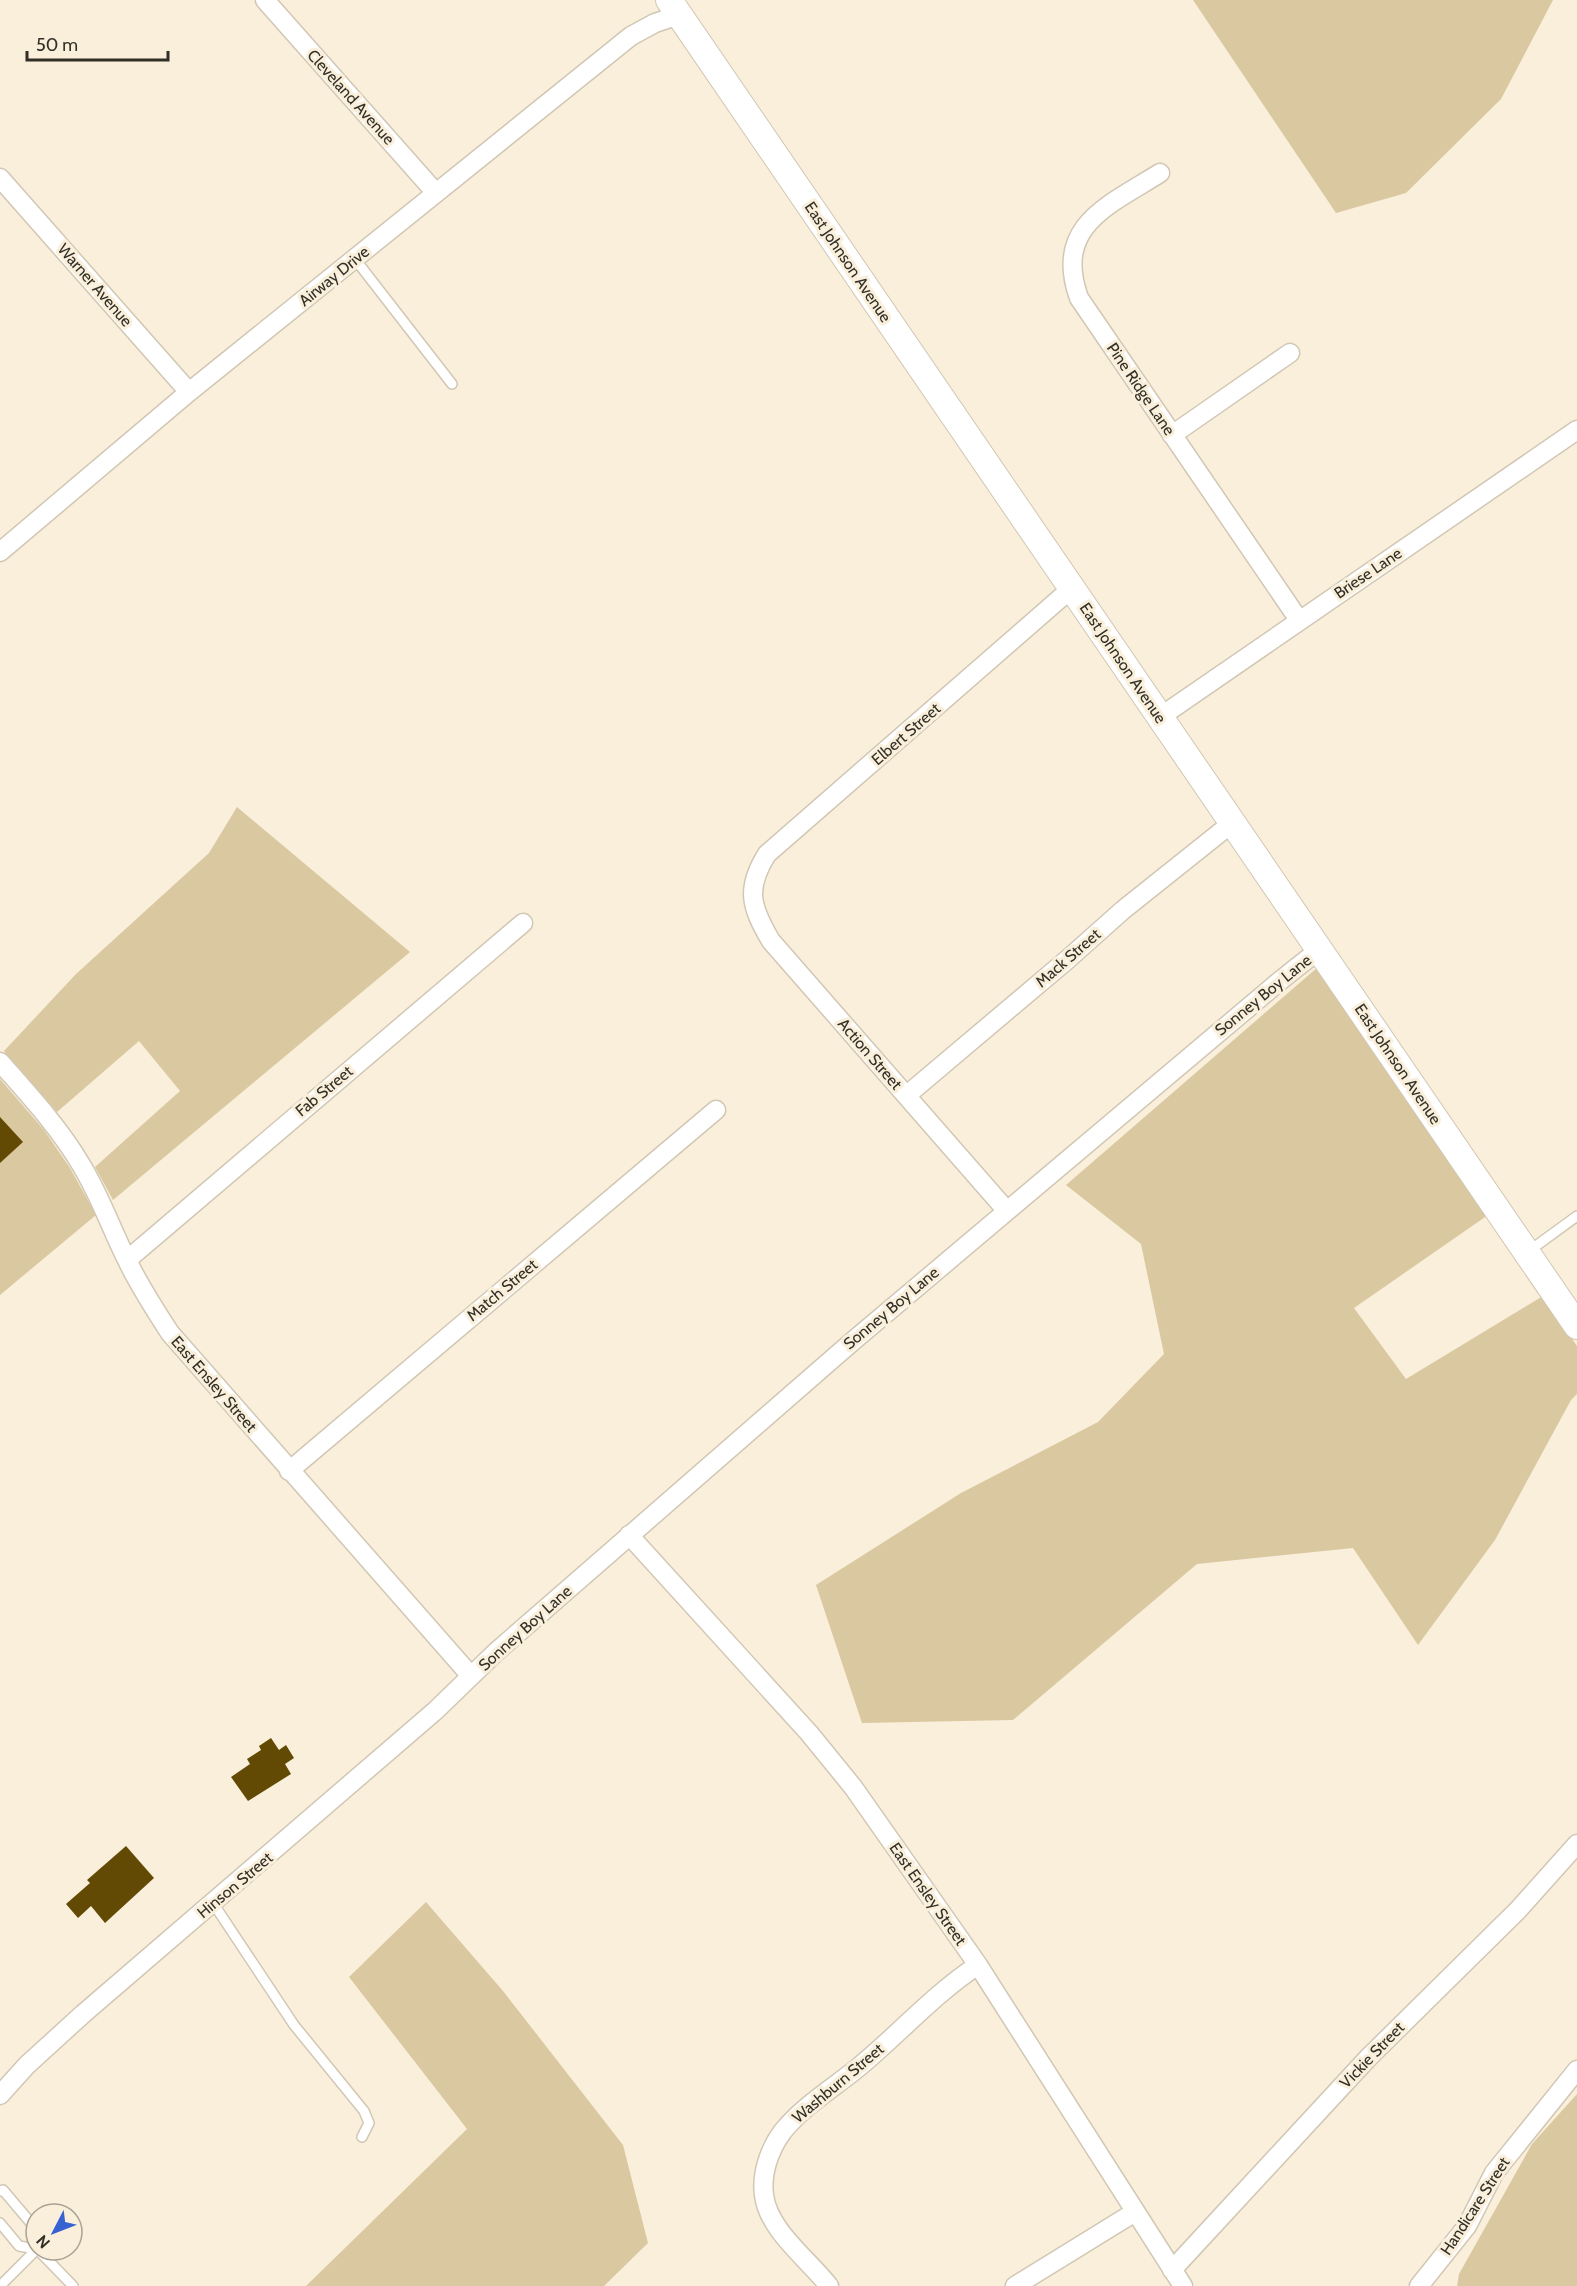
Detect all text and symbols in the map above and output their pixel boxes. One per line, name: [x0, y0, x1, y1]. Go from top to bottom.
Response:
scale bar: [27, 24, 168, 62]
text: 50 m: [36, 34, 78, 56]
street label: Cleveland Avenue: [303, 46, 399, 148]
street label: East Johnson Avenue: [801, 198, 895, 326]
street label: Warner Avenue: [54, 240, 136, 330]
street label: Airway Drive: [295, 242, 373, 310]
street label: Pine Ridge Lane: [1103, 339, 1179, 439]
street label: Briese Lane: [1331, 543, 1405, 603]
street label: East Johnson Avenue: [1076, 599, 1170, 727]
street label: Elbert Street: [868, 699, 945, 769]
street label: Mack Street: [1032, 924, 1105, 991]
street label: Sonney Boy Lane: [1211, 950, 1315, 1040]
street label: East Johnson Avenue: [1351, 1000, 1445, 1128]
street label: Action Street: [834, 1014, 906, 1094]
street label: Fab Street: [292, 1061, 357, 1120]
street label: Match Street: [463, 1255, 542, 1325]
street label: Sonney Boy Lane: [839, 1263, 943, 1353]
street label: East Ensley Street: [167, 1332, 261, 1436]
street label: Sonney Boy Lane: [475, 1581, 575, 1675]
street label: East Ensley Street: [885, 1839, 971, 1950]
street label: Hinson Street: [193, 1848, 277, 1922]
street label: Vickie Street: [1336, 2018, 1409, 2092]
street label: Washburn Street: [788, 2039, 888, 2127]
street label: Handicare Street: [1436, 2153, 1514, 2258]
north arrow: [24, 2202, 84, 2262]
text: N: [32, 2231, 54, 2252]

